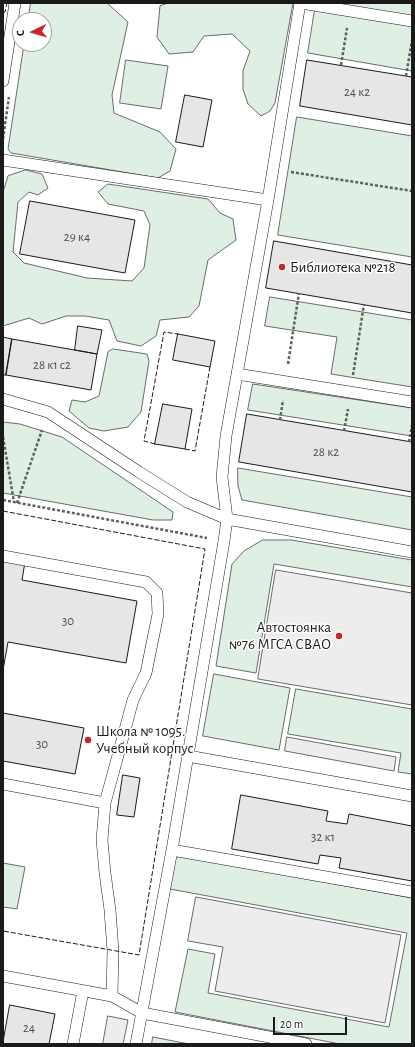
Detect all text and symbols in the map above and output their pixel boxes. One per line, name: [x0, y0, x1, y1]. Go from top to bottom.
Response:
north arrow: [12, 12, 52, 52]
text: С: [15, 29, 26, 37]
house number: 24 к2: [344, 84, 370, 100]
house number: 29 к4: [64, 229, 90, 245]
place label: Библиотека №218: [290, 258, 396, 276]
marker: Библиотека №218: [277, 262, 287, 272]
house number: 28 к1 с2: [33, 357, 71, 373]
house number: 28 к2: [313, 444, 339, 460]
house number: 30: [62, 613, 74, 629]
place label: Автостоянка №76 МГСА СВАО: [229, 618, 331, 653]
marker: Автостоянка №76 МГСА СВАО: [334, 631, 344, 641]
place label: Школа № 1095. Учебный корпус: [96, 722, 194, 757]
marker: Школа № 1095. Учебный корпус: [83, 735, 93, 745]
house number: 30: [36, 736, 48, 752]
house number: 32 к1: [311, 829, 335, 845]
scale bar: [275, 1009, 349, 1035]
text: 20 m: [280, 1018, 303, 1030]
house number: 24: [23, 1020, 35, 1036]

